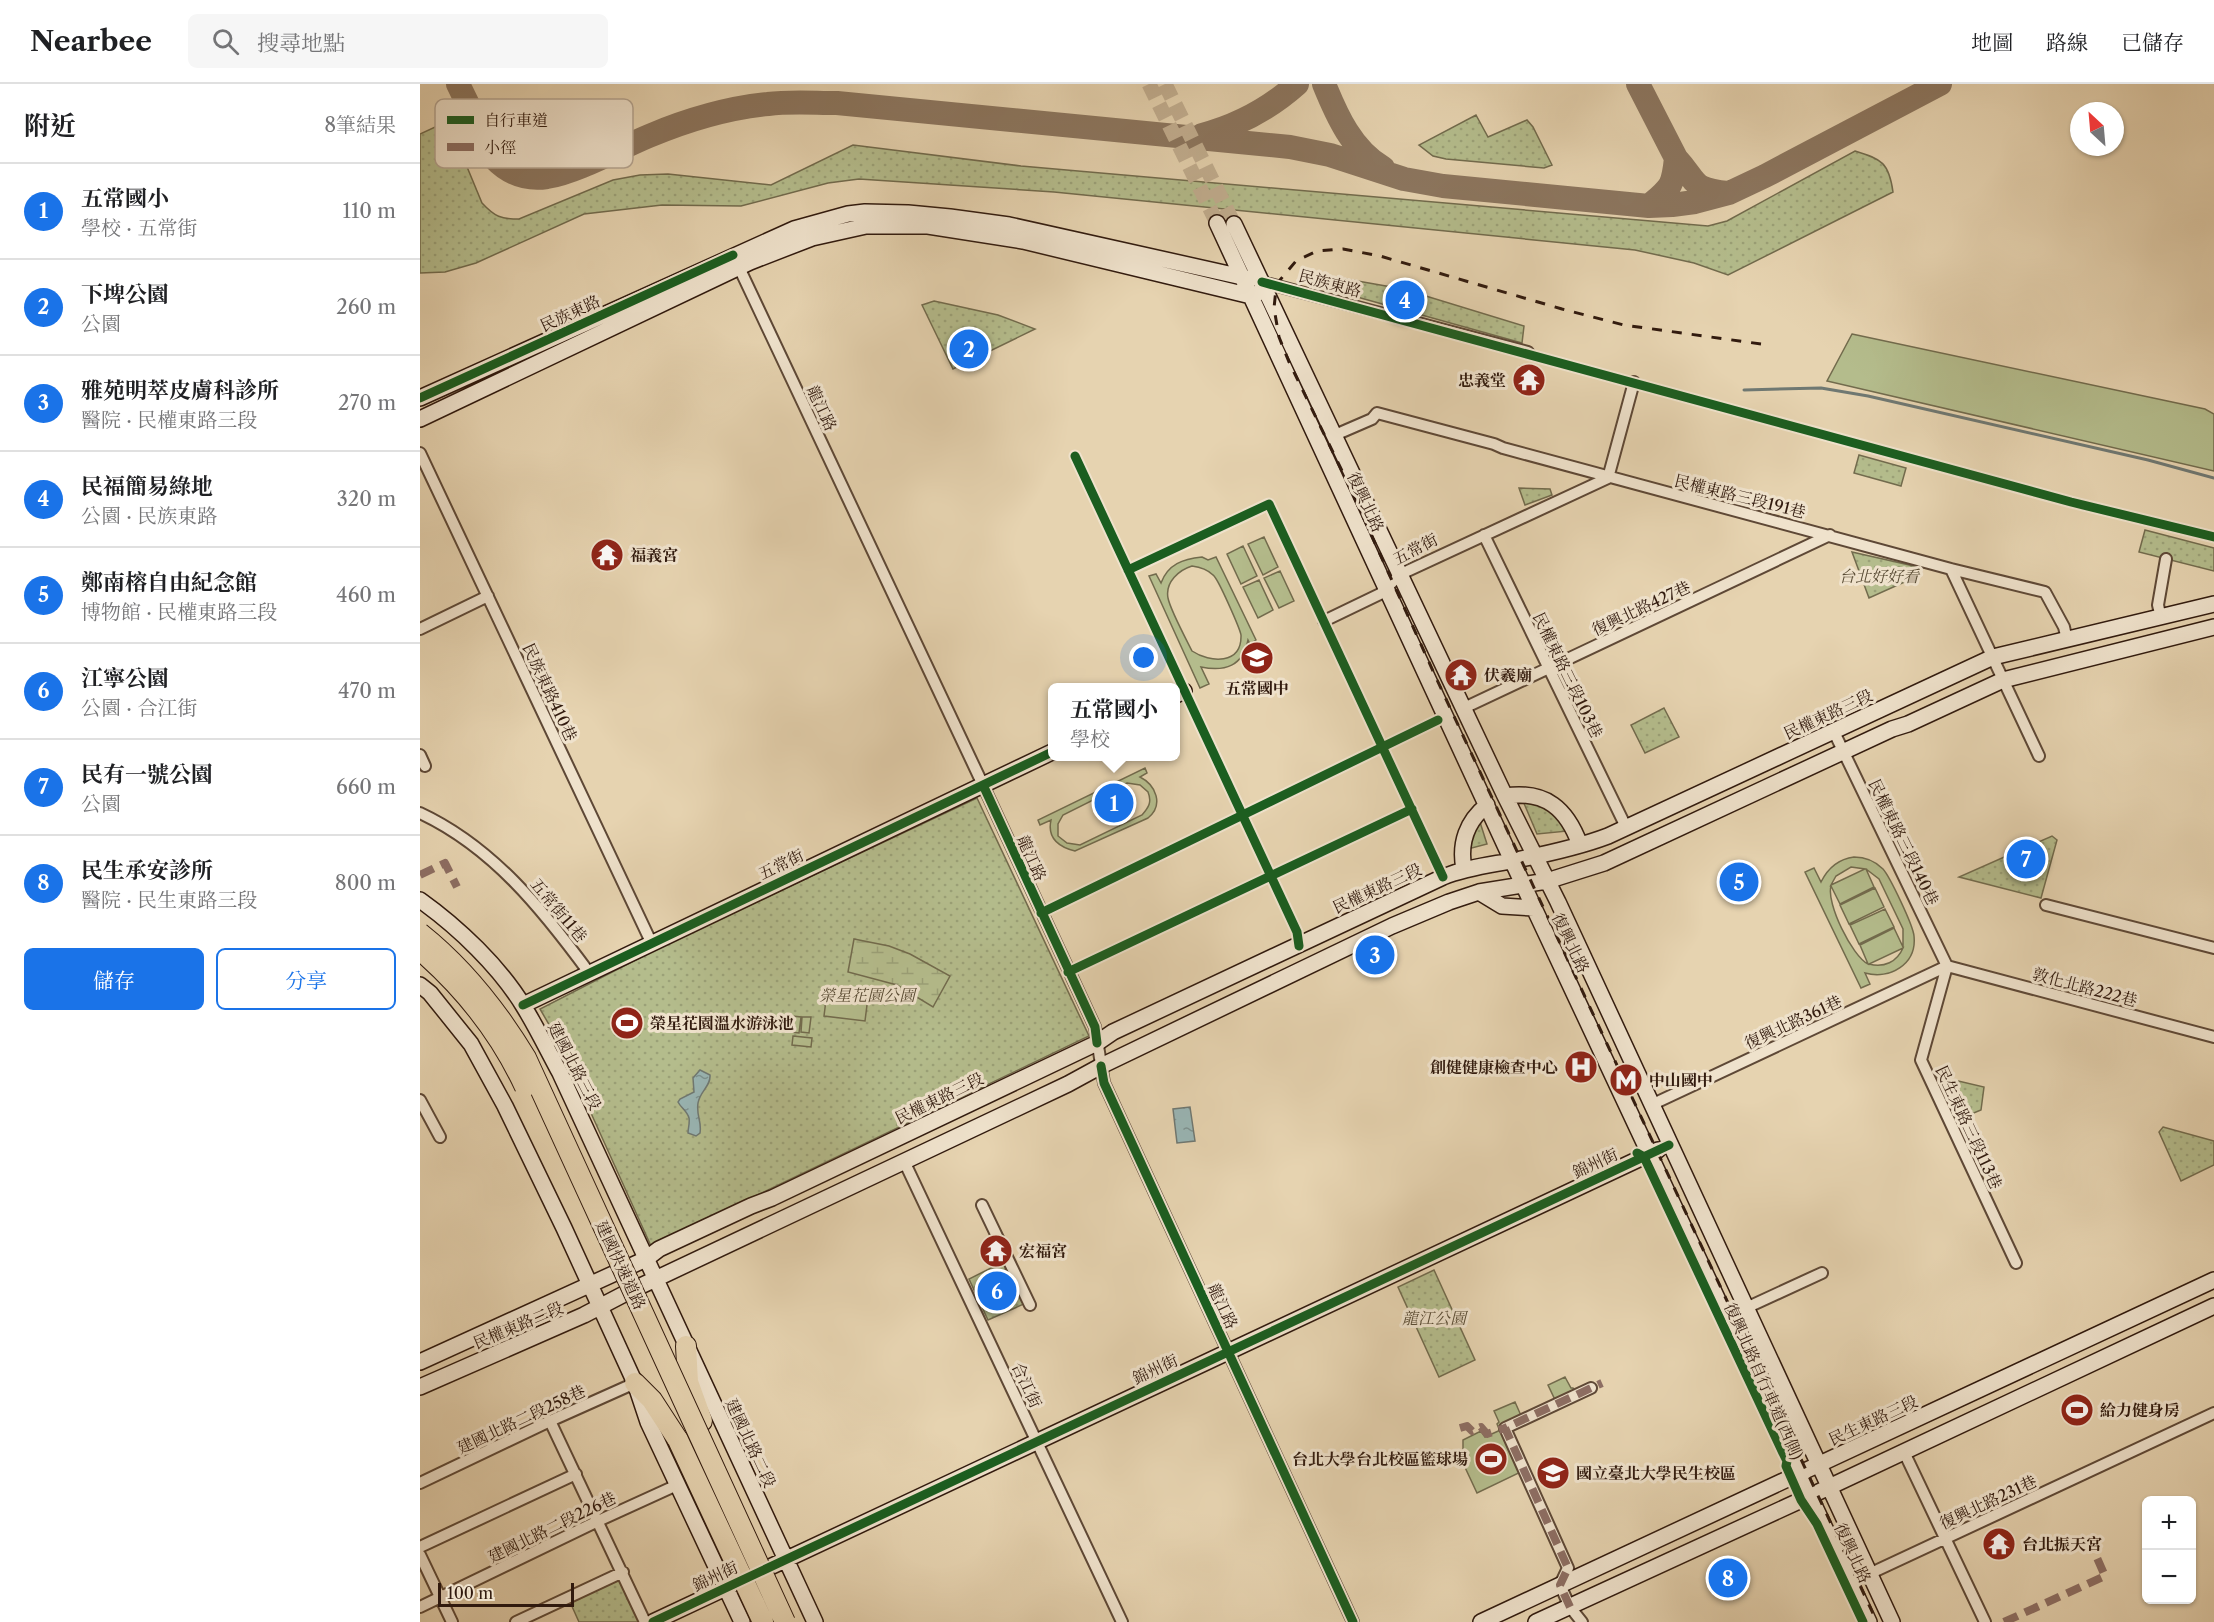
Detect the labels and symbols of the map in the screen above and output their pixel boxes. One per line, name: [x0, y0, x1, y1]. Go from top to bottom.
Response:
legend: [435, 99, 633, 168]
north arrow: [2070, 102, 2124, 156]
text: 自行車道: [484, 110, 548, 130]
text: 小徑: [484, 137, 516, 157]
street label: 民族東路: [1296, 265, 1364, 301]
pin: 4: [1386, 278, 1424, 322]
street label: 民族東路: [537, 290, 603, 336]
pin: 2: [950, 326, 988, 372]
temple icon: 忠義堂: [1511, 362, 1547, 398]
place label: 忠義堂: [1458, 370, 1506, 390]
street label: 龍江路: [803, 382, 841, 434]
street label: 復興北路: [1343, 469, 1389, 535]
street label: 民權東路三段191巷: [1672, 470, 1808, 522]
street label: 五常街: [1389, 529, 1441, 569]
temple icon: 福義宮: [589, 537, 625, 573]
place label: 福義宮: [630, 545, 678, 565]
park label: 台北好好看: [1839, 566, 1921, 586]
street label: 復興北路427巷: [1589, 576, 1693, 640]
street label: 民權東路三段103巷: [1529, 609, 1607, 741]
street label: 民族東路410巷: [519, 640, 581, 744]
school or university icon: 五常國中: [1239, 640, 1275, 676]
your location: [1129, 643, 1158, 672]
temple icon: 伏羲廟: [1443, 657, 1479, 693]
place label: 伏羲廟: [1484, 665, 1532, 685]
place label: 五常國中: [1225, 678, 1289, 698]
street label: 民權東路三段: [1780, 685, 1876, 743]
street label: 民權東路三段140巷: [1865, 776, 1943, 908]
pin: 1: [1094, 780, 1134, 826]
street label: 龍江路: [1013, 832, 1051, 884]
pin: 7: [2006, 836, 2046, 882]
street label: 五常街: [755, 844, 807, 884]
street label: 民權東路三段: [1329, 859, 1425, 917]
pin: 5: [1720, 860, 1758, 904]
street label: 五常街11巷: [526, 874, 592, 946]
street label: 復興北路: [1548, 910, 1594, 976]
pin: 3: [1356, 932, 1394, 978]
street label: 敦化北路222巷: [2030, 963, 2140, 1011]
park label: 榮星花園公園: [819, 985, 918, 1005]
street label: 復興北路361巷: [1741, 991, 1845, 1053]
sports icon: 榮星花園溫水游泳池: [609, 1005, 645, 1041]
place label: 榮星花園溫水游泳池: [650, 1013, 794, 1033]
street label: 建國北路三段: [544, 1019, 606, 1113]
hospital icon: 創健健康檢查中心: [1563, 1049, 1599, 1085]
place label: 創健健康檢查中心: [1430, 1057, 1558, 1077]
metro station icon: 中山國中: [1608, 1062, 1644, 1098]
street label: 民生東路三段113巷: [1932, 1062, 2006, 1192]
street label: 民權東路三段: [891, 1068, 987, 1128]
place label: 中山國中: [1649, 1070, 1713, 1090]
street label: 錦州街: [1568, 1144, 1621, 1183]
street label: 建國快速道路: [592, 1217, 650, 1313]
temple icon: 宏福宮: [978, 1233, 1014, 1269]
place label: 宏福宮: [1019, 1241, 1067, 1261]
pin: 6: [978, 1268, 1016, 1314]
street label: 龍江路: [1204, 1280, 1242, 1332]
street label: 民權東路二段: [470, 1297, 566, 1353]
street label: 復興北路自行車道(西側): [1720, 1299, 1808, 1463]
park label: 龍江公園: [1402, 1308, 1469, 1328]
street label: 錦州街: [1128, 1350, 1181, 1389]
street label: 合江街: [1008, 1359, 1046, 1411]
street label: 建國北路二段258巷: [454, 1380, 588, 1458]
street label: 民生東路三段: [1825, 1391, 1921, 1449]
sports icon: 給力健身房: [2059, 1392, 2095, 1428]
street label: 建國北路二段: [722, 1395, 780, 1491]
place label: 給力健身房: [2100, 1400, 2180, 1420]
sports icon: 台北大學台北校區籃球場: [1473, 1441, 1509, 1477]
place label: 台北大學台北校區籃球場: [1292, 1449, 1468, 1469]
school or university icon: 國立臺北大學民生校區: [1535, 1455, 1571, 1491]
place label: 國立臺北大學民生校區: [1576, 1463, 1736, 1483]
street label: 復興北路231巷: [1936, 1471, 2040, 1533]
street label: 建國北路二段226巷: [485, 1487, 619, 1567]
street label: 復興北路: [1830, 1520, 1876, 1586]
temple icon: 台北振天宮: [1981, 1526, 2017, 1562]
place label: 台北振天宮: [2022, 1534, 2102, 1554]
pin: 8: [1708, 1556, 1748, 1600]
street label: 錦州街: [688, 1557, 741, 1596]
scale bar: [438, 1580, 574, 1608]

